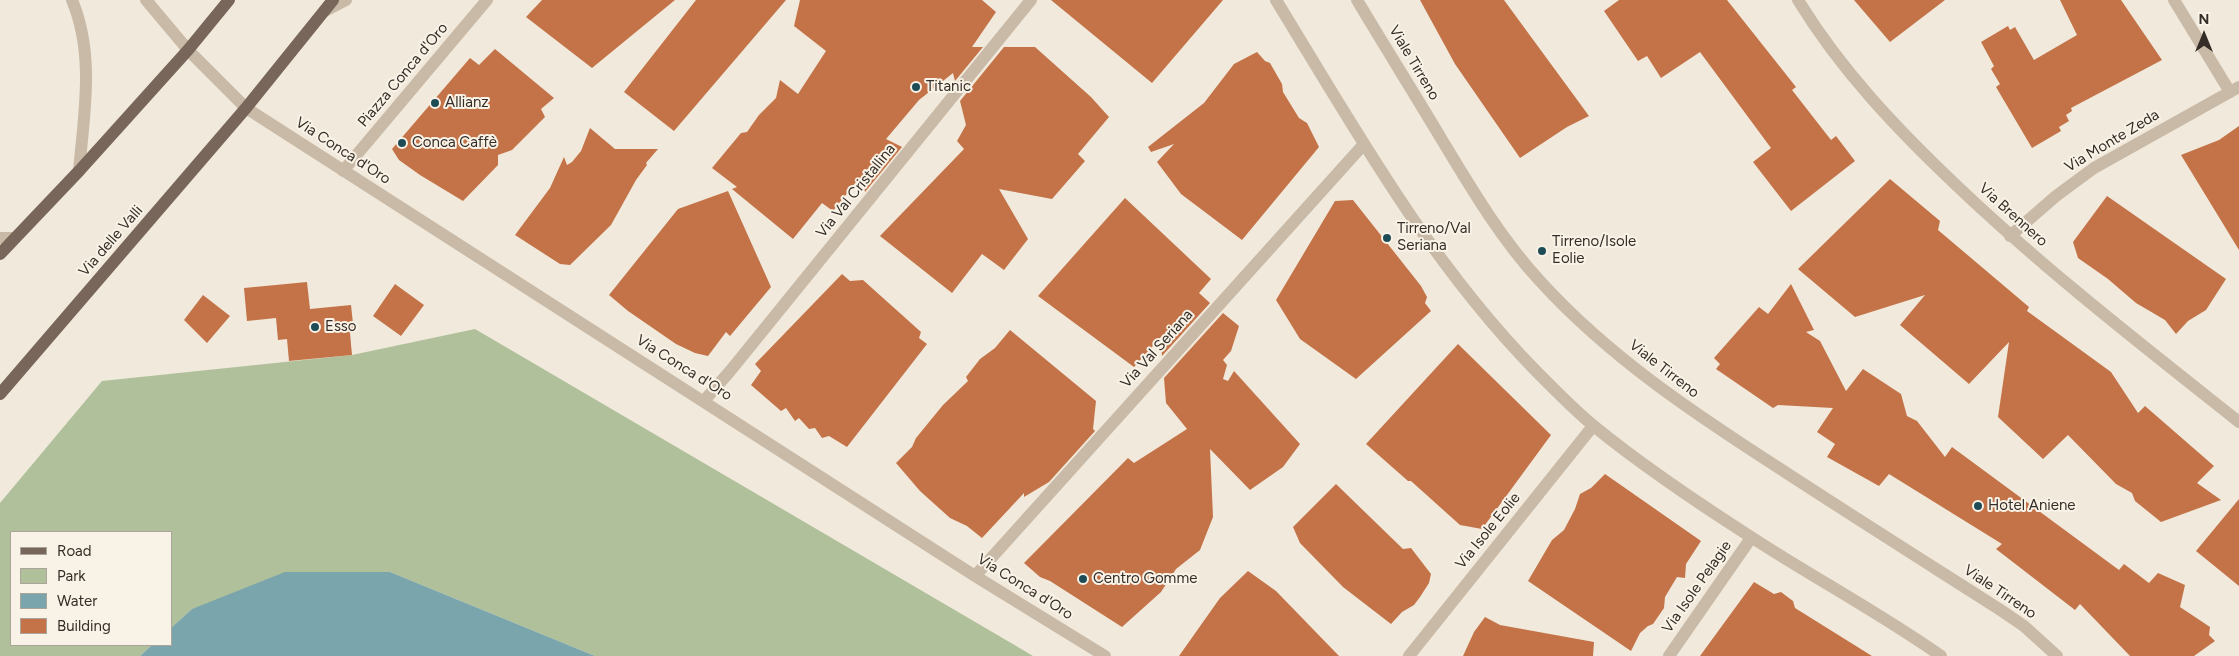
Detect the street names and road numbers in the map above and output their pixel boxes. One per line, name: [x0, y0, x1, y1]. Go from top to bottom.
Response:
street label: Piazza Conca d'Oro: [354, 19, 452, 131]
street label: Viale Tirreno: [1385, 22, 1443, 104]
street label: Via Monte Zeda: [2062, 106, 2162, 176]
street label: Via Conca d'Oro: [292, 114, 394, 188]
street label: Via Val Cristallina: [813, 140, 899, 242]
street label: Via Brennero: [1975, 179, 2051, 251]
street label: Via delle Valli: [75, 202, 147, 280]
street label: Via Val Seriana: [1117, 306, 1197, 392]
street label: Via Conca d'Oro: [633, 331, 735, 405]
street label: Viale Tirreno: [1625, 336, 1703, 402]
street label: Via Isole Eolie: [1452, 489, 1524, 573]
street label: Via Isole Pelagie: [1659, 537, 1735, 637]
street label: Via Conca d'Oro: [974, 550, 1076, 624]
street label: Viale Tirreno: [1960, 561, 2040, 623]

